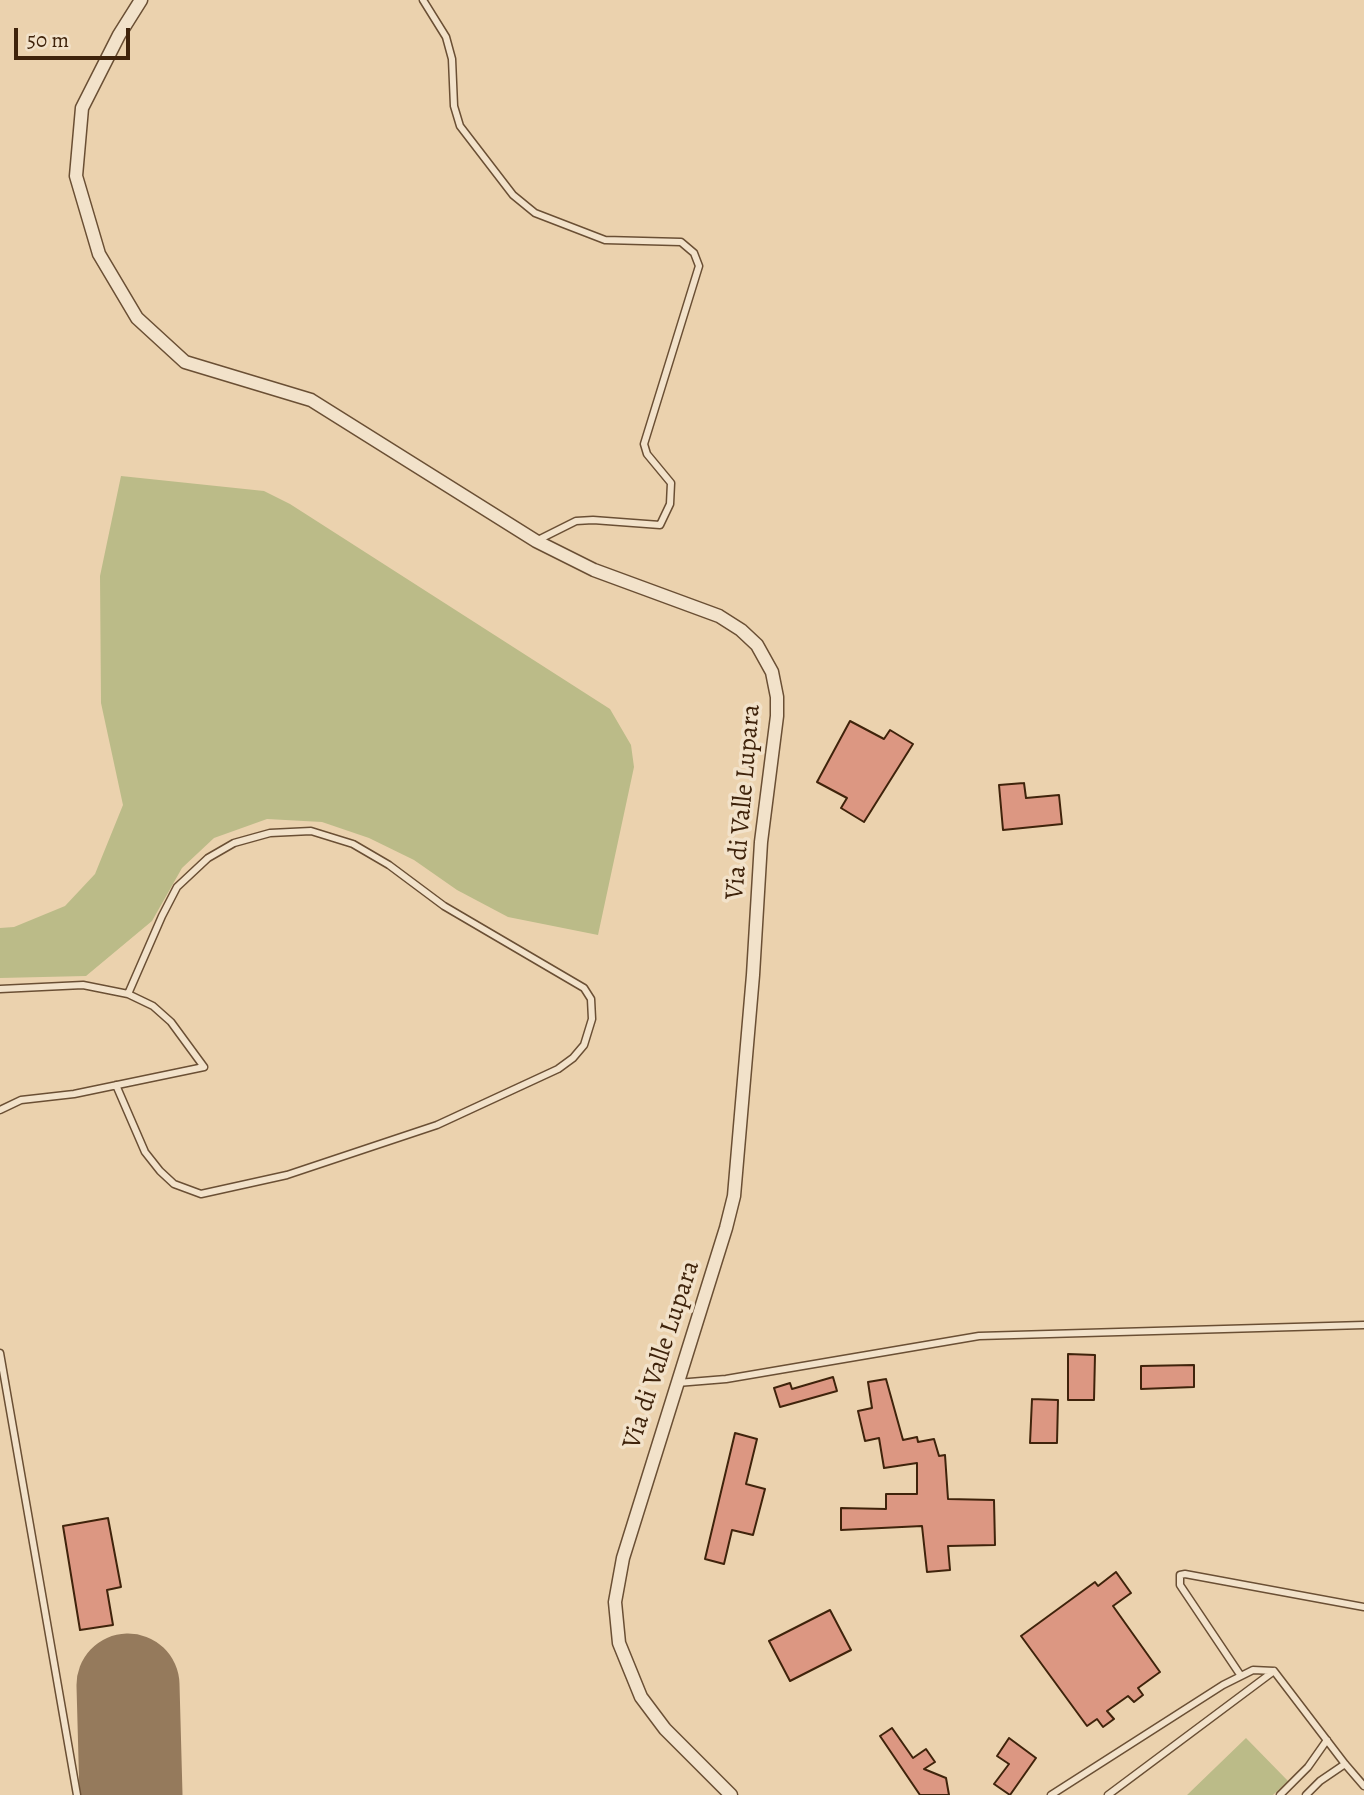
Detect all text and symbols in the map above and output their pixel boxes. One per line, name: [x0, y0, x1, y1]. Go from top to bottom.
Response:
scale bar: [18, 14, 133, 58]
text: 50 m: [27, 26, 69, 54]
street label: Via di Valle Lupara: [720, 703, 768, 901]
street label: Via di Valle Lupara: [617, 1257, 707, 1453]

